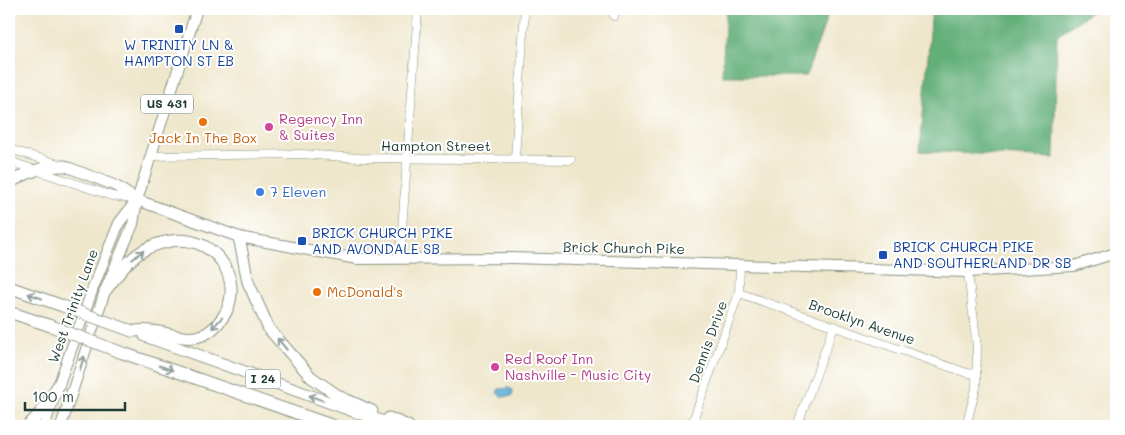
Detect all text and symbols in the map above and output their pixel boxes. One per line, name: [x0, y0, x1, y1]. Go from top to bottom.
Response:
marker: W TRINITY LN & HAMPTON ST EB: [173, 23, 185, 35]
place label: W TRINITY LN & HAMPTON ST EB: [124, 35, 234, 70]
road number: US 431: [141, 95, 193, 114]
place label: Regency Inn & Suites: [279, 109, 363, 144]
marker: Jack In The Box: [197, 116, 209, 128]
marker: Regency Inn & Suites: [263, 121, 275, 133]
place label: Jack In The Box: [149, 128, 257, 147]
street label: Hampton Street: [381, 136, 491, 155]
place label: 7 Eleven: [270, 182, 326, 201]
marker: 7 Eleven: [254, 186, 266, 198]
place label: BRICK CHURCH PIKE AND AVONDALE SB: [312, 223, 453, 258]
marker: BRICK CHURCH PIKE AND AVONDALE SB: [296, 235, 308, 247]
street label: Brick Church Pike: [563, 237, 685, 258]
place label: BRICK CHURCH PIKE AND SOUTHERLAND DR SB: [893, 237, 1071, 272]
street label: West Trinity Lane: [43, 246, 102, 365]
marker: BRICK CHURCH PIKE AND SOUTHERLAND DR SB: [877, 249, 889, 261]
one-way arrow: [131, 250, 144, 261]
place label: McDonald's: [327, 282, 403, 301]
marker: McDonald's: [311, 286, 323, 298]
one-way arrow: [27, 291, 43, 300]
street label: Brooklyn Avenue: [806, 294, 918, 349]
street label: Dennis Drive: [684, 298, 731, 386]
one-way arrow: [211, 317, 223, 329]
one-way arrow: [276, 338, 287, 351]
place label: Red Roof Inn Nashville - Music City: [505, 349, 651, 384]
one-way arrow: [78, 356, 88, 372]
marker: Red Roof Inn Nashville - Music City: [489, 361, 501, 373]
one-way arrow: [158, 363, 174, 373]
road number: I 24: [246, 369, 280, 388]
scale bar: [25, 380, 125, 412]
text: 100 m: [32, 386, 74, 406]
one-way arrow: [309, 393, 324, 402]

